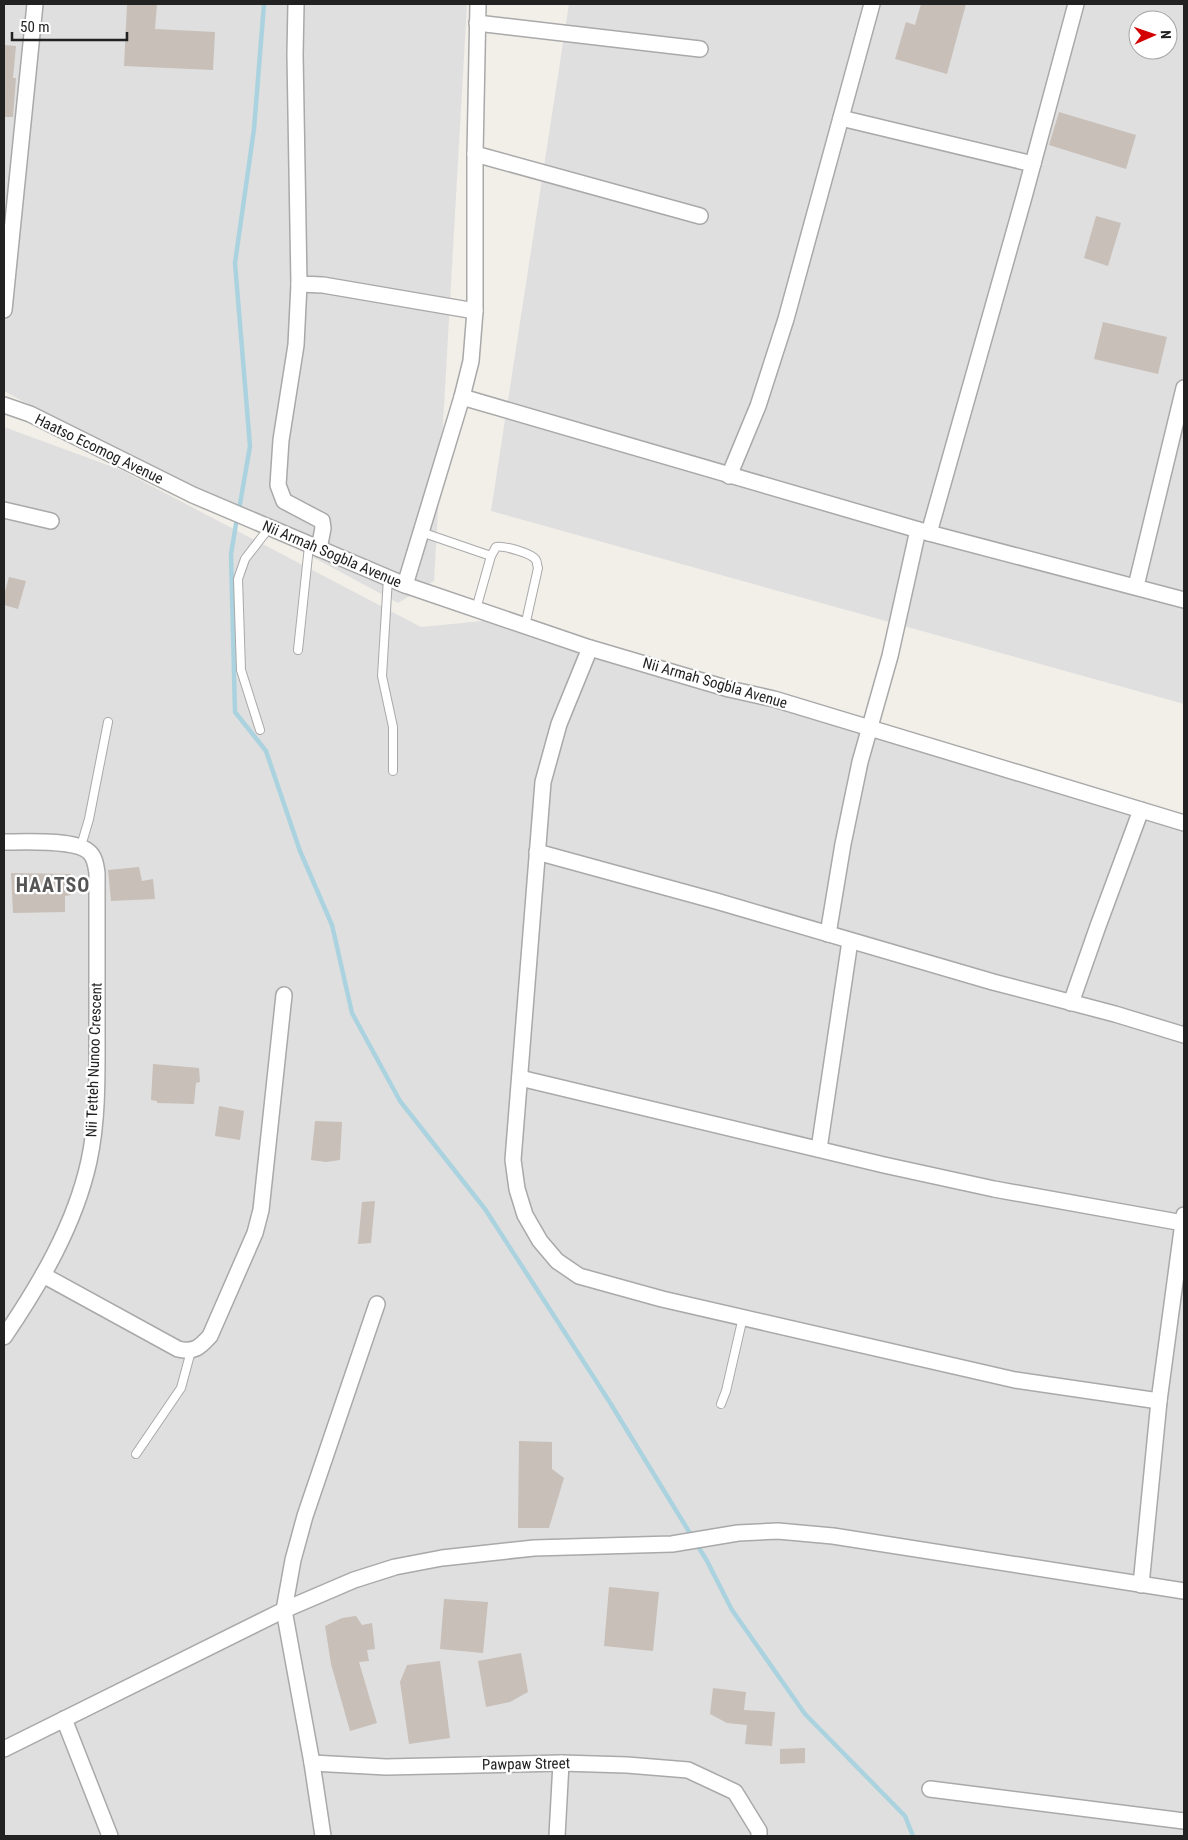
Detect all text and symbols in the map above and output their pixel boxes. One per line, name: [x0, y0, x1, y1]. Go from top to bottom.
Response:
scale bar: [12, 10, 128, 42]
north arrow: [1128, 10, 1178, 60]
text: 50 m: [20, 18, 50, 36]
text: N: [1158, 30, 1174, 39]
street label: Haatso Ecomog Avenue: [32, 410, 166, 488]
street label: Nii Armah Sogbla Avenue: [260, 517, 404, 591]
street label: Nii Armah Sogbla Avenue: [641, 654, 789, 712]
district label: HAATSO: [16, 873, 90, 897]
street label: Nii Tetteh Nunoo Crescent: [82, 982, 106, 1138]
street label: Pawpaw Street: [482, 1754, 570, 1774]

